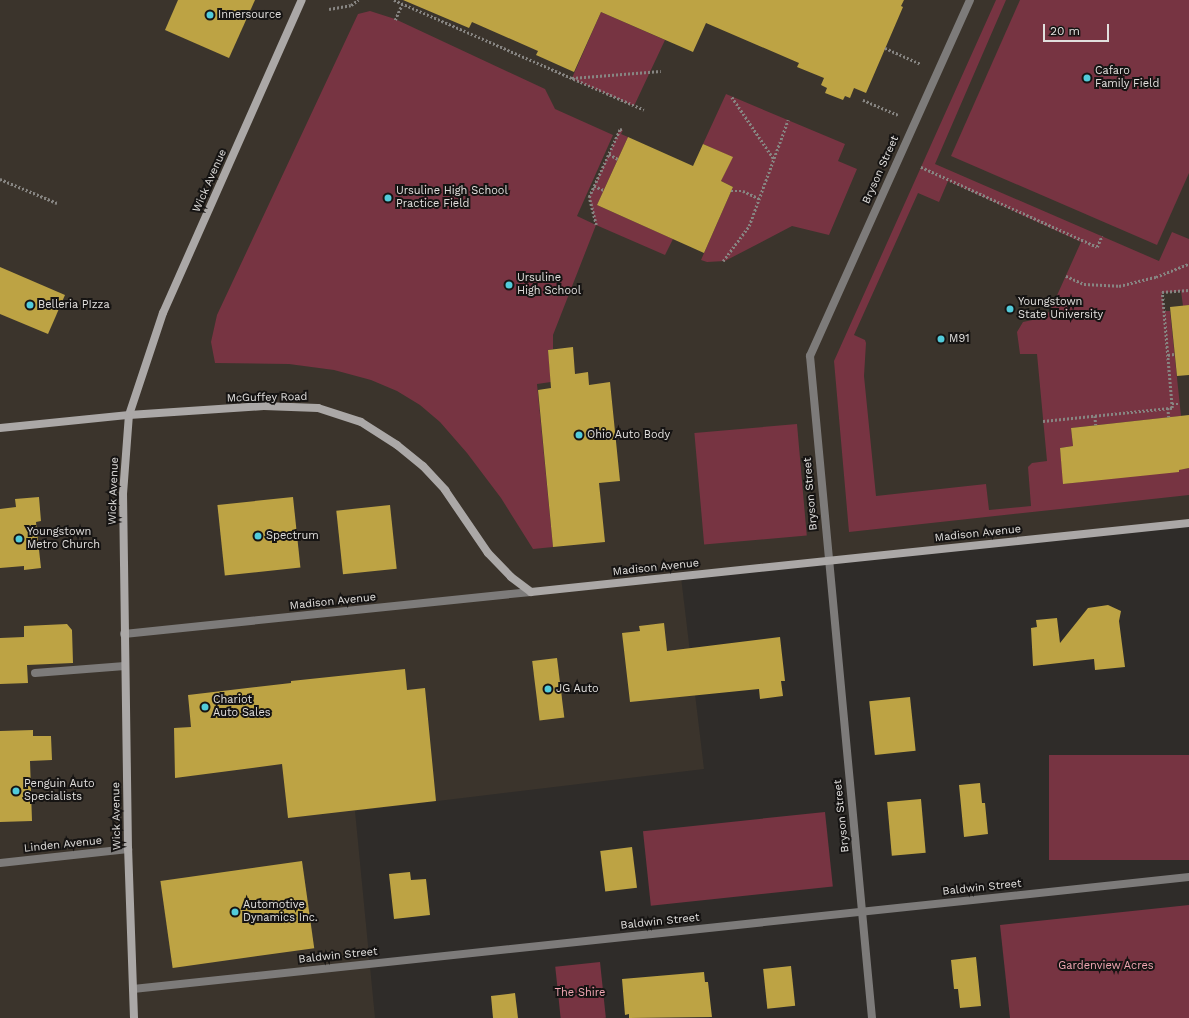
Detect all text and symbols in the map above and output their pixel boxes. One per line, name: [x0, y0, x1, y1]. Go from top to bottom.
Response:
place label: Innersource: [218, 8, 281, 22]
marker: Innersource: [205, 10, 215, 20]
scale bar: [1045, 16, 1111, 42]
text: 20 m: [1050, 24, 1080, 38]
place label: Cafaro Family Field: [1095, 65, 1160, 91]
marker: Cafaro Family Field: [1082, 73, 1092, 83]
street label: Bryson Street: [860, 134, 902, 206]
street label: Wick Avenue: [190, 147, 230, 215]
place label: Ursuline High School Practice Field: [396, 185, 508, 211]
marker: Ursuline High School Practice Field: [383, 193, 393, 203]
place label: Ursuline High School: [517, 272, 581, 298]
marker: Ursuline High School: [504, 280, 514, 290]
place label: Youngstown State University: [1018, 296, 1103, 322]
place label: Belleria PIzza: [38, 298, 110, 312]
marker: Belleria PIzza: [25, 300, 35, 310]
marker: Youngstown State University: [1005, 304, 1015, 314]
place label: M91: [949, 332, 969, 346]
marker: M91: [936, 334, 946, 344]
street label: McGuffey Road: [226, 391, 308, 405]
place label: Ohio Auto Body: [587, 428, 671, 442]
marker: Ohio Auto Body: [574, 430, 584, 440]
street label: Wick Avenue: [106, 457, 122, 525]
street label: Bryson Street: [801, 457, 821, 531]
street label: Madison Avenue: [934, 523, 1022, 545]
place label: Youngstown Metro Church: [27, 526, 100, 552]
place label: Spectrum: [266, 529, 319, 543]
marker: Spectrum: [253, 531, 263, 541]
marker: Youngstown Metro Church: [14, 534, 24, 544]
street label: Madison Avenue: [612, 557, 700, 579]
street label: Madison Avenue: [289, 591, 377, 613]
place label: JG Auto: [556, 682, 599, 696]
marker: JG Auto: [543, 684, 553, 694]
place label: Chariot Auto Sales: [213, 694, 271, 720]
marker: Chariot Auto Sales: [200, 702, 210, 712]
place label: Penguin Auto Specialists: [24, 778, 95, 804]
street label: Bryson Street: [832, 779, 852, 853]
street label: Wick Avenue: [110, 782, 124, 850]
marker: Penguin Auto Specialists: [11, 786, 21, 796]
street label: Linden Avenue: [23, 834, 103, 856]
street label: Baldwin Street: [942, 877, 1022, 899]
place label: Automotive Dynamics Inc.: [243, 899, 318, 925]
marker: Automotive Dynamics Inc.: [230, 907, 240, 917]
street label: Baldwin Street: [620, 911, 700, 933]
street label: Baldwin Street: [298, 945, 378, 967]
park label: Gardenview Acres: [1058, 959, 1154, 973]
park label: The Shire: [555, 986, 605, 1000]

